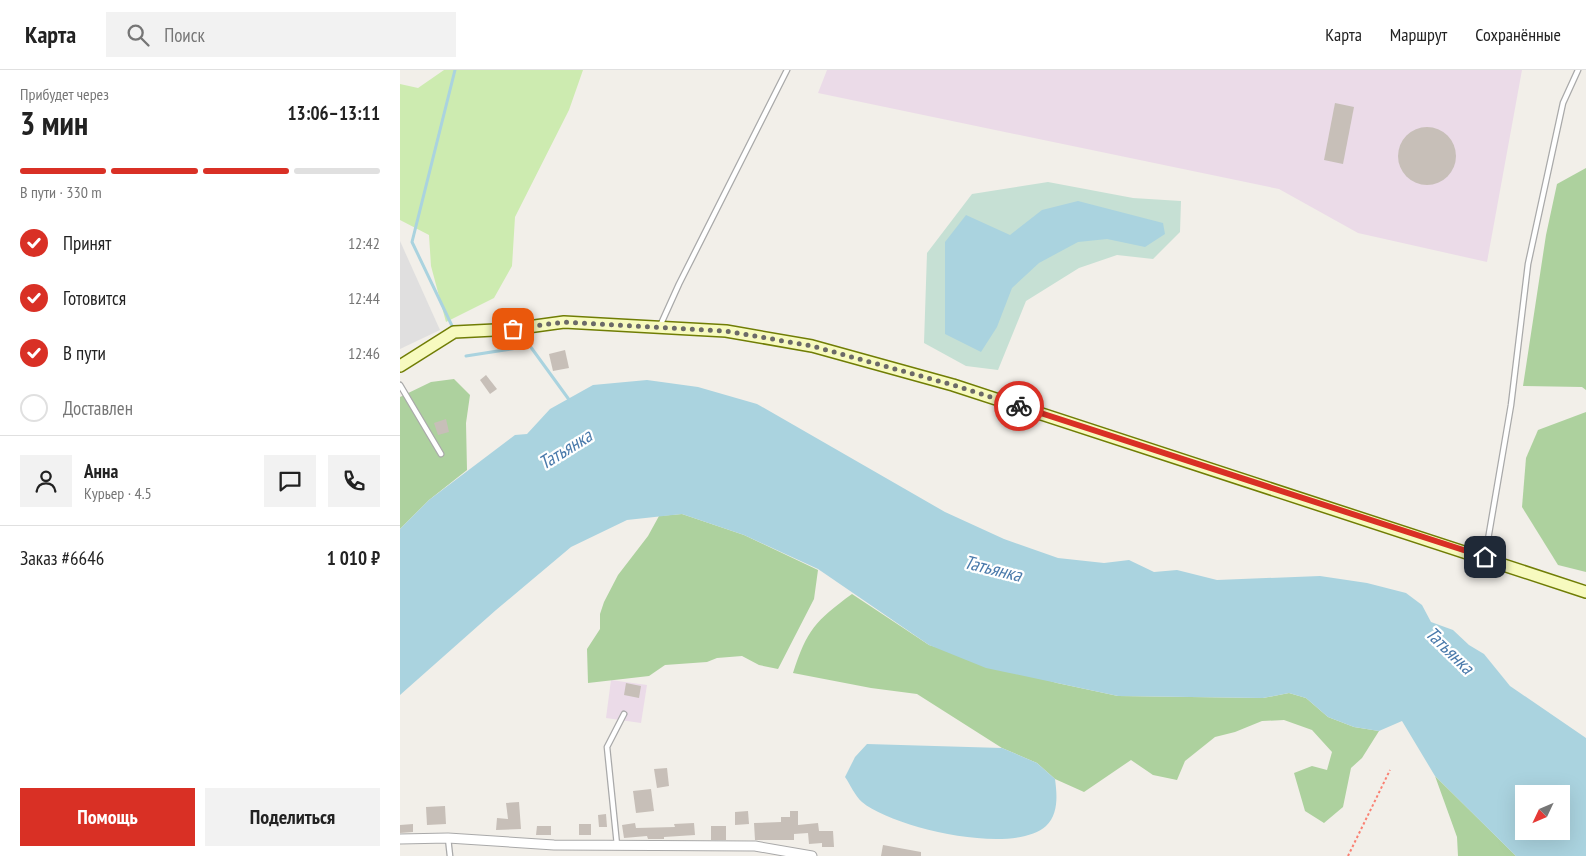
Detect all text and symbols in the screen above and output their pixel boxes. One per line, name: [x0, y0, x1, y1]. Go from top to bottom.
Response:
search box: [106, 12, 456, 57]
text: Карта: [25, 19, 76, 50]
icon: search: [124, 21, 152, 49]
text: Поиск: [164, 23, 205, 47]
text: Карта: [1325, 23, 1362, 46]
text: Маршрут: [1390, 23, 1447, 46]
text: Сохранённые: [1475, 23, 1561, 46]
text: Прибудет через: [20, 84, 109, 104]
text: 13:06–13:11: [287, 101, 380, 125]
text: 3 мин: [20, 102, 88, 144]
text: В пути · 330 m: [20, 182, 102, 202]
icon: check: [20, 229, 48, 257]
text: Принят: [63, 231, 111, 255]
text: 12:42: [348, 233, 380, 253]
icon: check: [20, 284, 48, 312]
text: Готовится: [63, 286, 126, 310]
text: 12:44: [348, 288, 380, 308]
pin: [492, 308, 534, 350]
icon: bag: [499, 315, 527, 343]
icon: check: [20, 339, 48, 367]
text: В пути: [63, 341, 106, 365]
text: 12:46: [348, 343, 380, 363]
courier: [994, 381, 1044, 431]
icon: bike: [1005, 392, 1033, 420]
text: Доставлен: [63, 396, 133, 420]
water label: Татьянка: [534, 423, 597, 475]
button: person: [20, 455, 72, 507]
button: chat: [264, 455, 316, 507]
button: phone: [328, 455, 380, 507]
text: Анна: [84, 459, 118, 483]
text: Курьер · 4.5: [84, 483, 152, 503]
pin: [1464, 536, 1506, 578]
icon: home: [1471, 543, 1499, 571]
text: Заказ #6646: [20, 546, 104, 570]
text: 1 010 ₽: [327, 546, 380, 570]
water label: Татьянка: [962, 549, 1025, 587]
water label: Татьянка: [1421, 621, 1480, 680]
north arrow: [1515, 785, 1570, 840]
map controls: [1515, 785, 1570, 840]
button: Помощь: [20, 788, 195, 846]
button: Поделиться: [205, 788, 380, 846]

